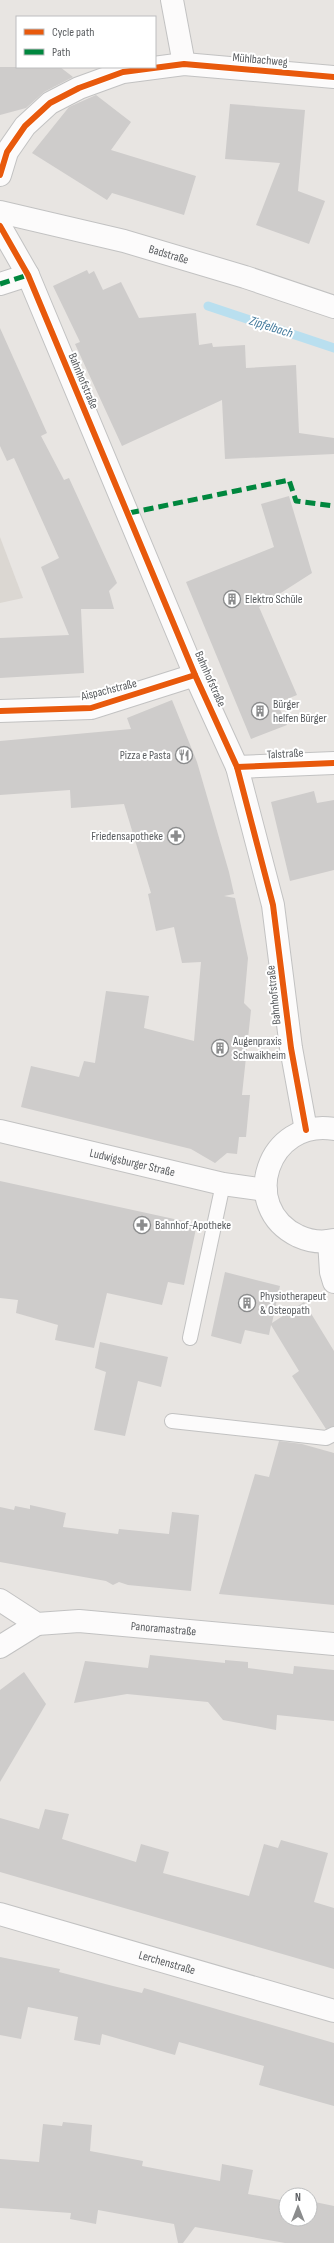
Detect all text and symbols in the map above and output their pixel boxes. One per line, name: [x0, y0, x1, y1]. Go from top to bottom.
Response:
legend: [16, 16, 156, 68]
text: Cycle path: [52, 25, 94, 40]
text: Path: [52, 45, 70, 60]
street label: Mühlbachweg: [232, 50, 288, 70]
street label: Badstraße: [147, 241, 191, 267]
water label: Zipfelbach: [246, 312, 295, 342]
street label: Bahnhofstraße: [64, 351, 102, 411]
building icon: Elektro Schüle: [222, 589, 242, 609]
place label: Elektro Schüle: [245, 592, 303, 607]
street label: Bahnhofstraße: [191, 649, 229, 709]
street label: Aispachstraße: [79, 676, 139, 704]
place label: Bürger helfen Bürger: [273, 697, 327, 726]
building icon: Bürger helfen Bürger: [250, 701, 270, 721]
restaurant icon: Pizza e Pasta: [174, 745, 194, 765]
street label: Talstraße: [266, 746, 304, 762]
place label: Pizza e Pasta: [120, 748, 171, 763]
pharmacy icon: Friedensapotheke: [166, 826, 186, 846]
place label: Friedensapotheke: [91, 829, 163, 844]
street label: Bahnhofstraße: [263, 964, 285, 1025]
place label: Augenpraxis Schwaikheim: [232, 1034, 286, 1063]
building icon: Augenpraxis Schwaikheim: [210, 1038, 230, 1058]
street label: Ludwigsburger Straße: [88, 1145, 177, 1180]
pharmacy icon: Bahnhof-Apotheke: [132, 1215, 152, 1235]
place label: Bahnhof-Apotheke: [155, 1218, 231, 1233]
place label: Physiotherapeut & Osteopath: [260, 1289, 327, 1318]
building icon: Physiotherapeut & Osteopath: [237, 1293, 257, 1313]
street label: Panoramastraße: [130, 1618, 197, 1639]
street label: Lerchenstraße: [137, 1947, 197, 1978]
north arrow: [278, 2187, 318, 2227]
text: N: [295, 2191, 301, 2204]

